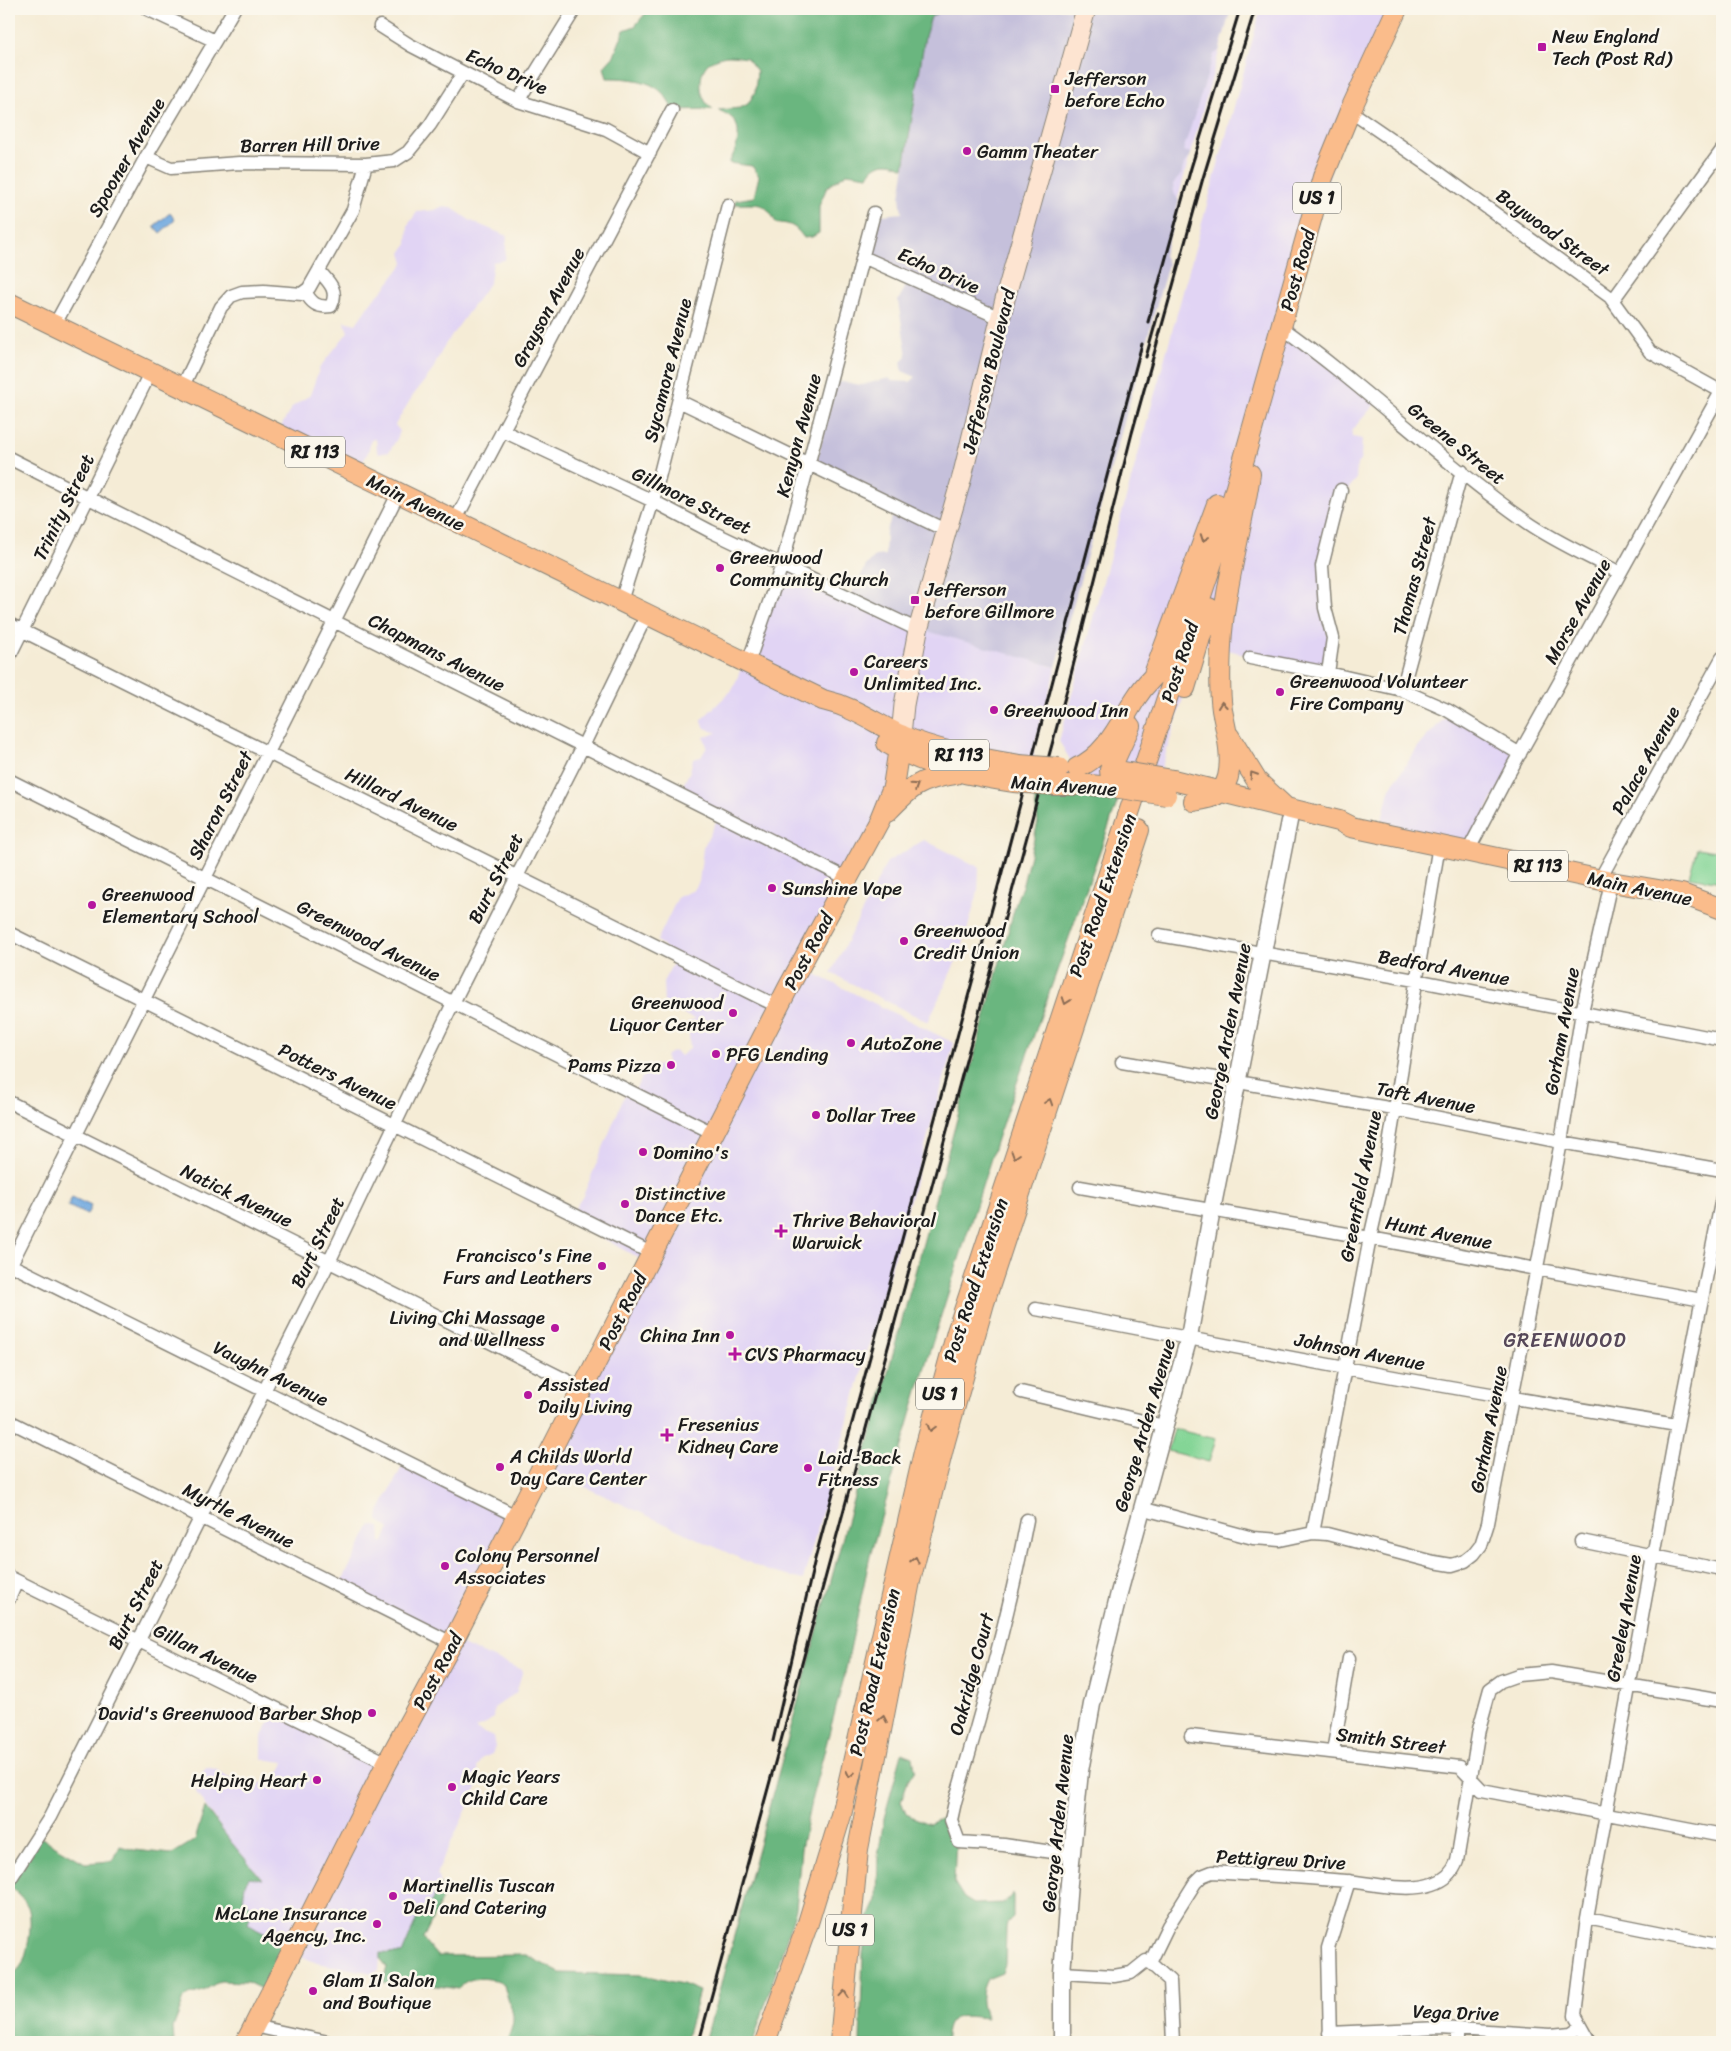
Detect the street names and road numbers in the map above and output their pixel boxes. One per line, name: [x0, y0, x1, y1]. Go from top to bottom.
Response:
street label: Echo Drive: [460, 39, 553, 104]
street label: Spooner Avenue: [79, 91, 174, 224]
street label: Barren Hill Drive: [240, 127, 380, 162]
street label: Baywood Street: [1489, 180, 1618, 286]
road number: US 1: [1293, 182, 1341, 214]
street label: Post Road: [1270, 223, 1325, 315]
street label: Echo Drive: [892, 238, 985, 303]
street label: Grayson Avenue: [503, 241, 594, 373]
street label: Jefferson Boulevard: [952, 283, 1025, 458]
street label: Sycamore Avenue: [634, 294, 701, 446]
street label: Kenyon Avenue: [766, 369, 831, 501]
street label: Greene Street: [1400, 393, 1513, 494]
road number: RI 113: [285, 437, 345, 468]
street label: Trinity Street: [23, 448, 104, 566]
street label: Gillmore Street: [626, 457, 757, 544]
street label: Main Avenue: [361, 464, 471, 541]
street label: Thomas Street: [1383, 512, 1447, 639]
street label: Morse Avenue: [1535, 552, 1620, 670]
street label: Chapmans Avenue: [362, 604, 511, 701]
street label: Post Road: [1151, 615, 1209, 707]
street label: Palace Avenue: [1602, 700, 1689, 821]
road number: RI 113: [929, 740, 989, 770]
street label: Sharon Street: [179, 744, 263, 866]
street label: Hillard Avenue: [339, 758, 464, 841]
street label: Main Avenue: [1010, 765, 1118, 806]
street label: Post Road Extension: [1059, 809, 1146, 981]
street label: Burt Street: [458, 827, 532, 930]
road number: RI 113: [1508, 850, 1568, 881]
street label: Main Avenue: [1585, 861, 1695, 916]
street label: Greenwood Avenue: [291, 890, 447, 991]
street label: Post Road: [774, 905, 844, 996]
street label: George Arden Avenue: [1194, 940, 1261, 1122]
street label: Bedford Avenue: [1375, 940, 1513, 995]
street label: Gorham Avenue: [1534, 965, 1589, 1097]
street label: Potters Avenue: [273, 1033, 403, 1120]
street label: Taft Avenue: [1373, 1072, 1479, 1123]
street label: Greenfield Avenue: [1330, 1107, 1391, 1265]
street label: Natick Avenue: [175, 1154, 299, 1237]
street label: Burt Street: [281, 1191, 354, 1294]
street label: Post Road Extension: [933, 1194, 1018, 1367]
street label: Hunt Avenue: [1383, 1206, 1495, 1259]
street label: Post Road: [589, 1265, 657, 1356]
street label: Johnson Avenue: [1291, 1322, 1428, 1380]
street label: Vaughn Avenue: [207, 1331, 334, 1416]
street label: George Arden Avenue: [1104, 1334, 1185, 1516]
street label: Gorham Avenue: [1460, 1362, 1517, 1496]
road number: US 1: [916, 1378, 964, 1410]
street label: Myrtle Avenue: [177, 1473, 301, 1558]
street label: Greeley Avenue: [1596, 1552, 1651, 1685]
street label: Burt Street: [98, 1553, 172, 1656]
street label: Post Road Extension: [839, 1585, 910, 1759]
street label: Oakridge Court: [939, 1608, 1004, 1739]
street label: Gillan Avenue: [148, 1614, 264, 1693]
street label: Post Road: [403, 1625, 473, 1716]
street label: Smith Street: [1334, 1717, 1449, 1764]
street label: George Arden Avenue: [1032, 1732, 1083, 1914]
street label: Pettigrew Drive: [1215, 1840, 1347, 1879]
road number: US 1: [826, 1914, 874, 1946]
street label: Vega Drive: [1412, 1994, 1500, 2031]

